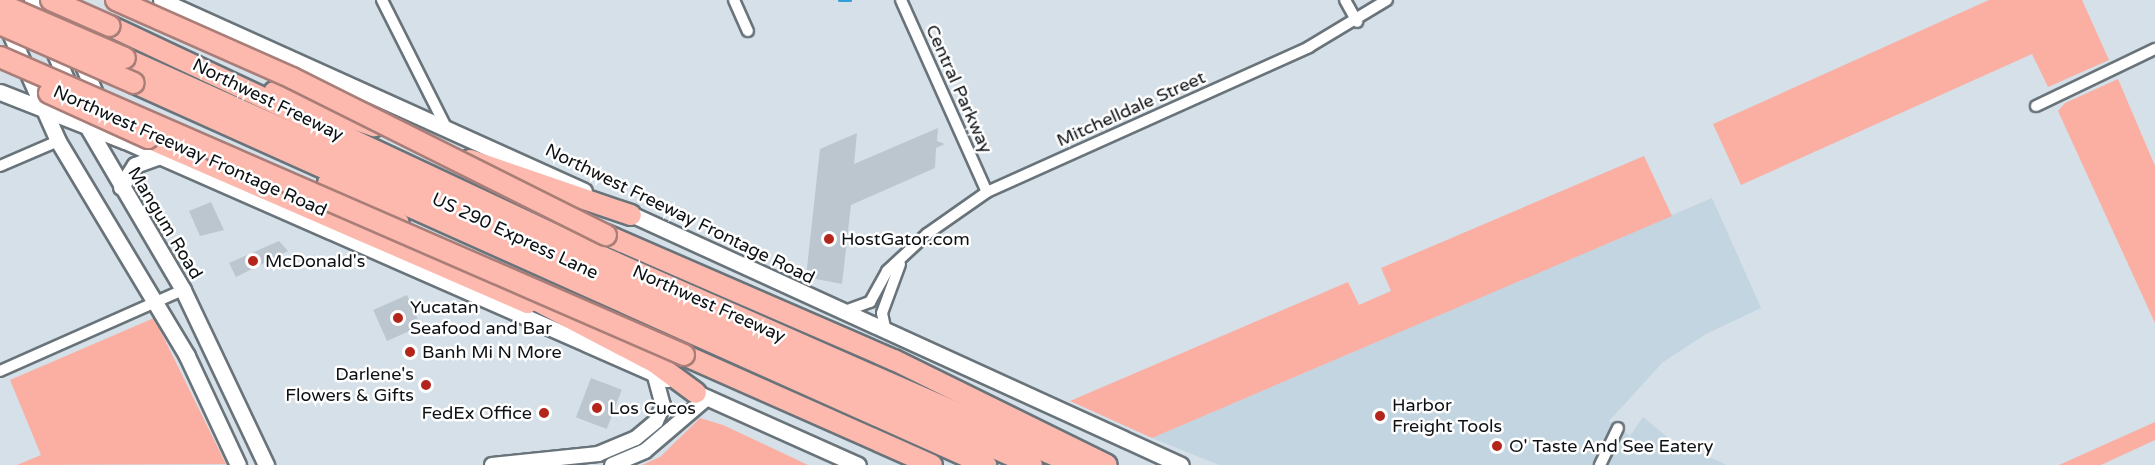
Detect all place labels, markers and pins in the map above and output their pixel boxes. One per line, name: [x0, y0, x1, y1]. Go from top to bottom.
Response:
place label: HostGator.com: [841, 228, 970, 250]
marker: HostGator.com: [822, 232, 836, 246]
place label: McDonald's: [265, 250, 365, 272]
marker: McDonald's: [246, 254, 260, 268]
place label: Yucatan Seafood and Bar: [410, 297, 552, 340]
marker: Yucatan Seafood and Bar: [391, 311, 405, 325]
place label: Banh Mi N More: [422, 341, 562, 363]
marker: Banh Mi N More: [403, 345, 417, 359]
place label: Darlene's Flowers & Gifts: [285, 364, 414, 406]
marker: Darlene's Flowers & Gifts: [419, 378, 433, 392]
place label: Harbor Freight Tools: [1392, 395, 1502, 438]
place label: Los Cucos: [609, 397, 696, 419]
marker: Los Cucos: [590, 401, 604, 415]
place label: FedEx Office: [422, 402, 532, 424]
marker: FedEx Office: [537, 406, 551, 420]
marker: Harbor Freight Tools: [1373, 409, 1387, 423]
place label: O' Taste And See Eatery: [1509, 435, 1713, 457]
marker: O' Taste And See Eatery: [1490, 439, 1504, 453]

